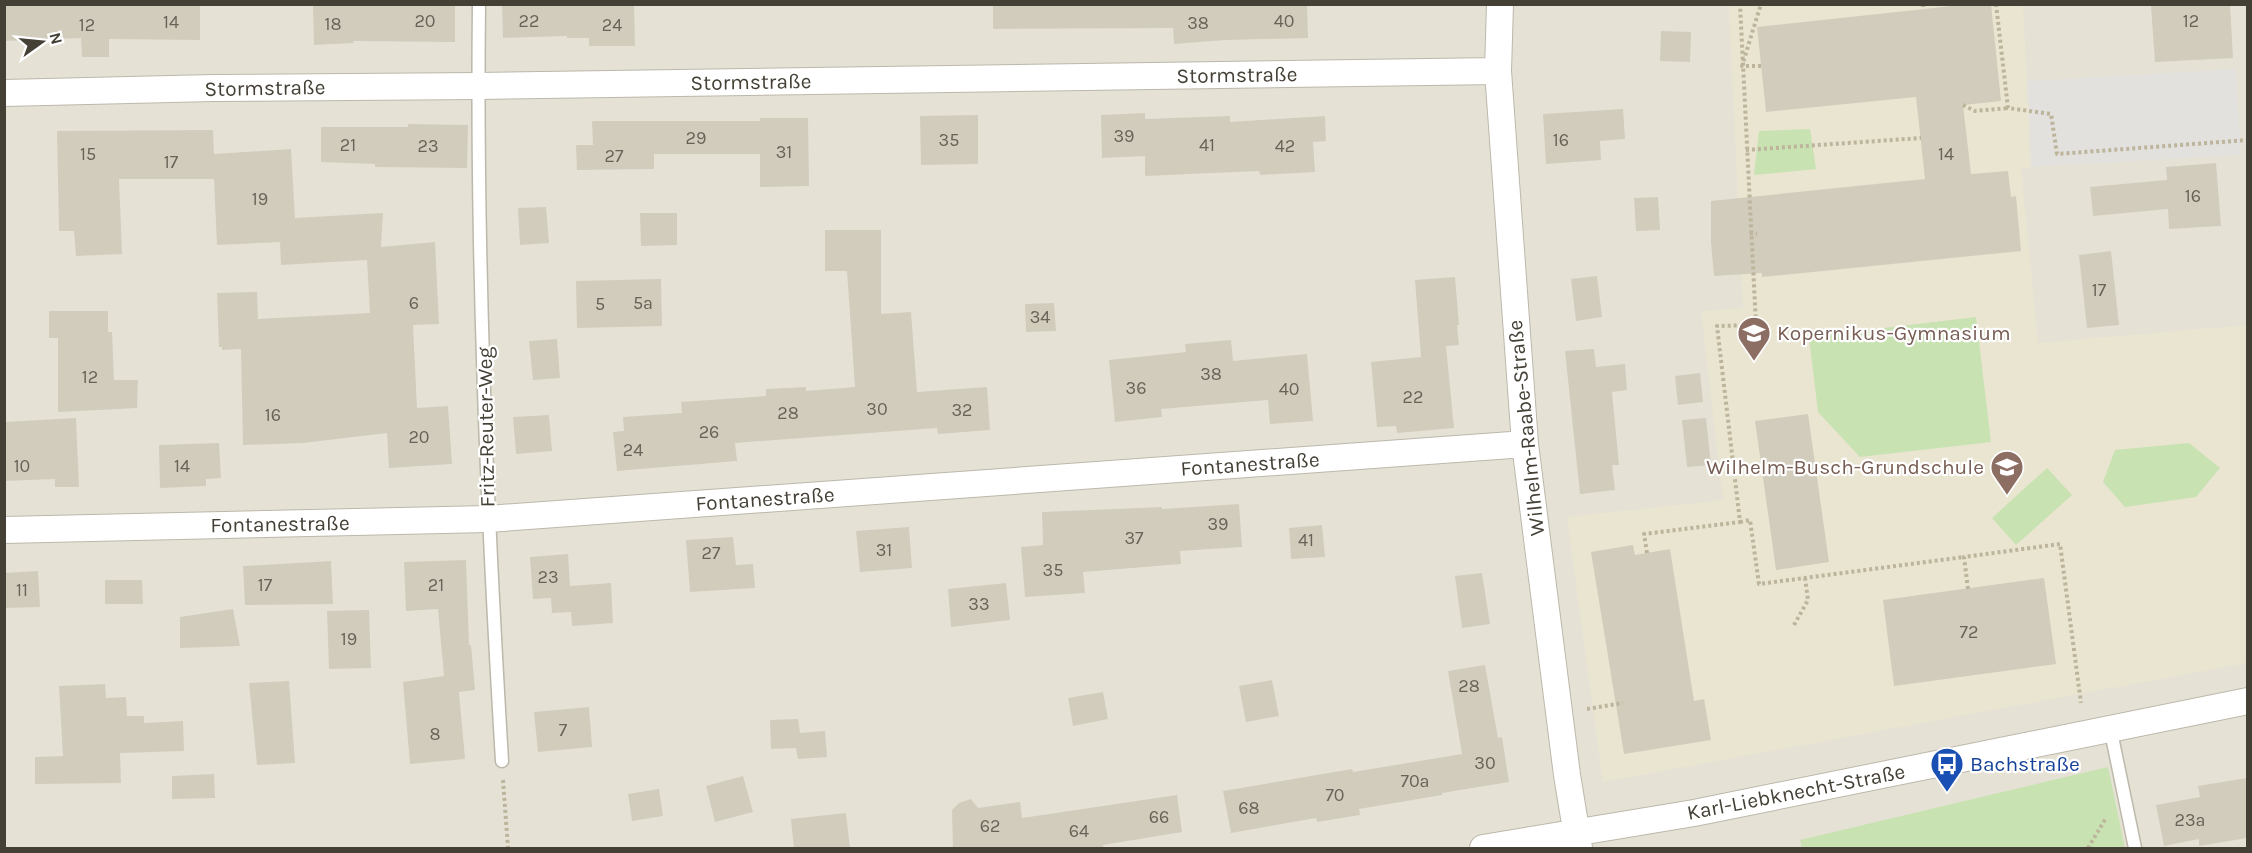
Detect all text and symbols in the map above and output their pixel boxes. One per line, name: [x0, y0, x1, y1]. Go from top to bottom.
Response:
house number: 20: [414, 10, 436, 32]
house number: 22: [519, 10, 539, 32]
house number: 40: [1274, 10, 1294, 32]
house number: 12: [2183, 10, 2199, 32]
house number: 14: [163, 11, 179, 33]
north arrow: [12, 12, 72, 72]
house number: 38: [1187, 12, 1209, 34]
house number: 18: [324, 13, 342, 35]
house number: 12: [79, 14, 95, 36]
house number: 24: [602, 14, 622, 36]
text: N: [45, 30, 67, 46]
street label: Stormstraße: [1176, 62, 1298, 88]
street label: Stormstraße: [690, 69, 812, 95]
street label: Stormstraße: [204, 75, 326, 101]
house number: 39: [1113, 125, 1135, 147]
house number: 29: [686, 127, 706, 149]
house number: 35: [939, 129, 959, 151]
house number: 16: [1553, 129, 1569, 151]
house number: 21: [340, 134, 356, 156]
house number: 41: [1199, 134, 1215, 156]
house number: 23: [417, 135, 439, 157]
house number: 42: [1275, 135, 1295, 157]
house number: 31: [776, 141, 792, 163]
house number: 15: [80, 143, 96, 165]
house number: 14: [1938, 143, 1954, 165]
house number: 27: [605, 145, 624, 167]
house number: 17: [164, 151, 179, 173]
house number: 16: [2185, 185, 2201, 207]
house number: 19: [252, 188, 268, 210]
house number: 17: [2092, 279, 2107, 301]
house number: 6: [409, 292, 419, 314]
house number: 5a: [633, 292, 653, 314]
house number: 5: [595, 293, 605, 315]
house number: 34: [1030, 306, 1050, 328]
school or university icon: Kopernikus-Gymnasium: [1736, 315, 1772, 362]
street label: Wilhelm-Raabe-Straße: [1503, 319, 1549, 537]
place label: Kopernikus-Gymnasium: [1777, 321, 2011, 345]
street label: Fritz-Reuter-Weg: [473, 346, 499, 508]
house number: 38: [1200, 363, 1222, 385]
house number: 12: [82, 366, 98, 388]
house number: 36: [1126, 377, 1146, 399]
house number: 40: [1279, 378, 1299, 400]
house number: 22: [1403, 386, 1423, 408]
house number: 30: [866, 398, 888, 420]
house number: 32: [951, 399, 973, 421]
house number: 28: [777, 402, 799, 424]
house number: 16: [265, 404, 281, 426]
house number: 26: [699, 421, 719, 443]
house number: 20: [408, 426, 430, 448]
house number: 24: [623, 439, 643, 461]
street label: Fontanestraße: [1180, 447, 1320, 481]
school or university icon: Wilhelm-Busch-Grundschule: [1989, 449, 2025, 496]
house number: 10: [14, 455, 30, 477]
house number: 14: [174, 455, 190, 477]
place label: Wilhelm-Busch-Grundschule: [1706, 455, 1984, 479]
street label: Fontanestraße: [695, 482, 835, 516]
street label: Fontanestraße: [210, 511, 350, 537]
house number: 39: [1207, 513, 1229, 535]
house number: 37: [1124, 527, 1144, 549]
house number: 41: [1298, 529, 1314, 551]
house number: 31: [876, 539, 892, 561]
house number: 27: [702, 542, 721, 564]
house number: 35: [1043, 559, 1063, 581]
house number: 23: [537, 566, 559, 588]
house number: 17: [258, 574, 273, 596]
house number: 21: [428, 574, 444, 596]
house number: 11: [16, 579, 28, 601]
house number: 33: [968, 593, 990, 615]
house number: 72: [1960, 621, 1978, 643]
house number: 19: [341, 628, 357, 650]
house number: 28: [1458, 675, 1480, 697]
house number: 7: [559, 719, 568, 741]
house number: 8: [429, 723, 441, 745]
bus stop icon: Bachstraße: [1929, 746, 1965, 793]
house number: 30: [1474, 752, 1496, 774]
place label: Bachstraße: [1970, 752, 2080, 776]
street label: Karl-Liebknecht-Straße: [1685, 759, 1907, 825]
house number: 70a: [1400, 770, 1430, 792]
house number: 70: [1325, 784, 1345, 806]
house number: 68: [1238, 797, 1260, 819]
house number: 66: [1149, 806, 1169, 828]
house number: 23a: [2175, 809, 2205, 831]
house number: 62: [980, 815, 1000, 837]
house number: 64: [1069, 820, 1089, 842]

